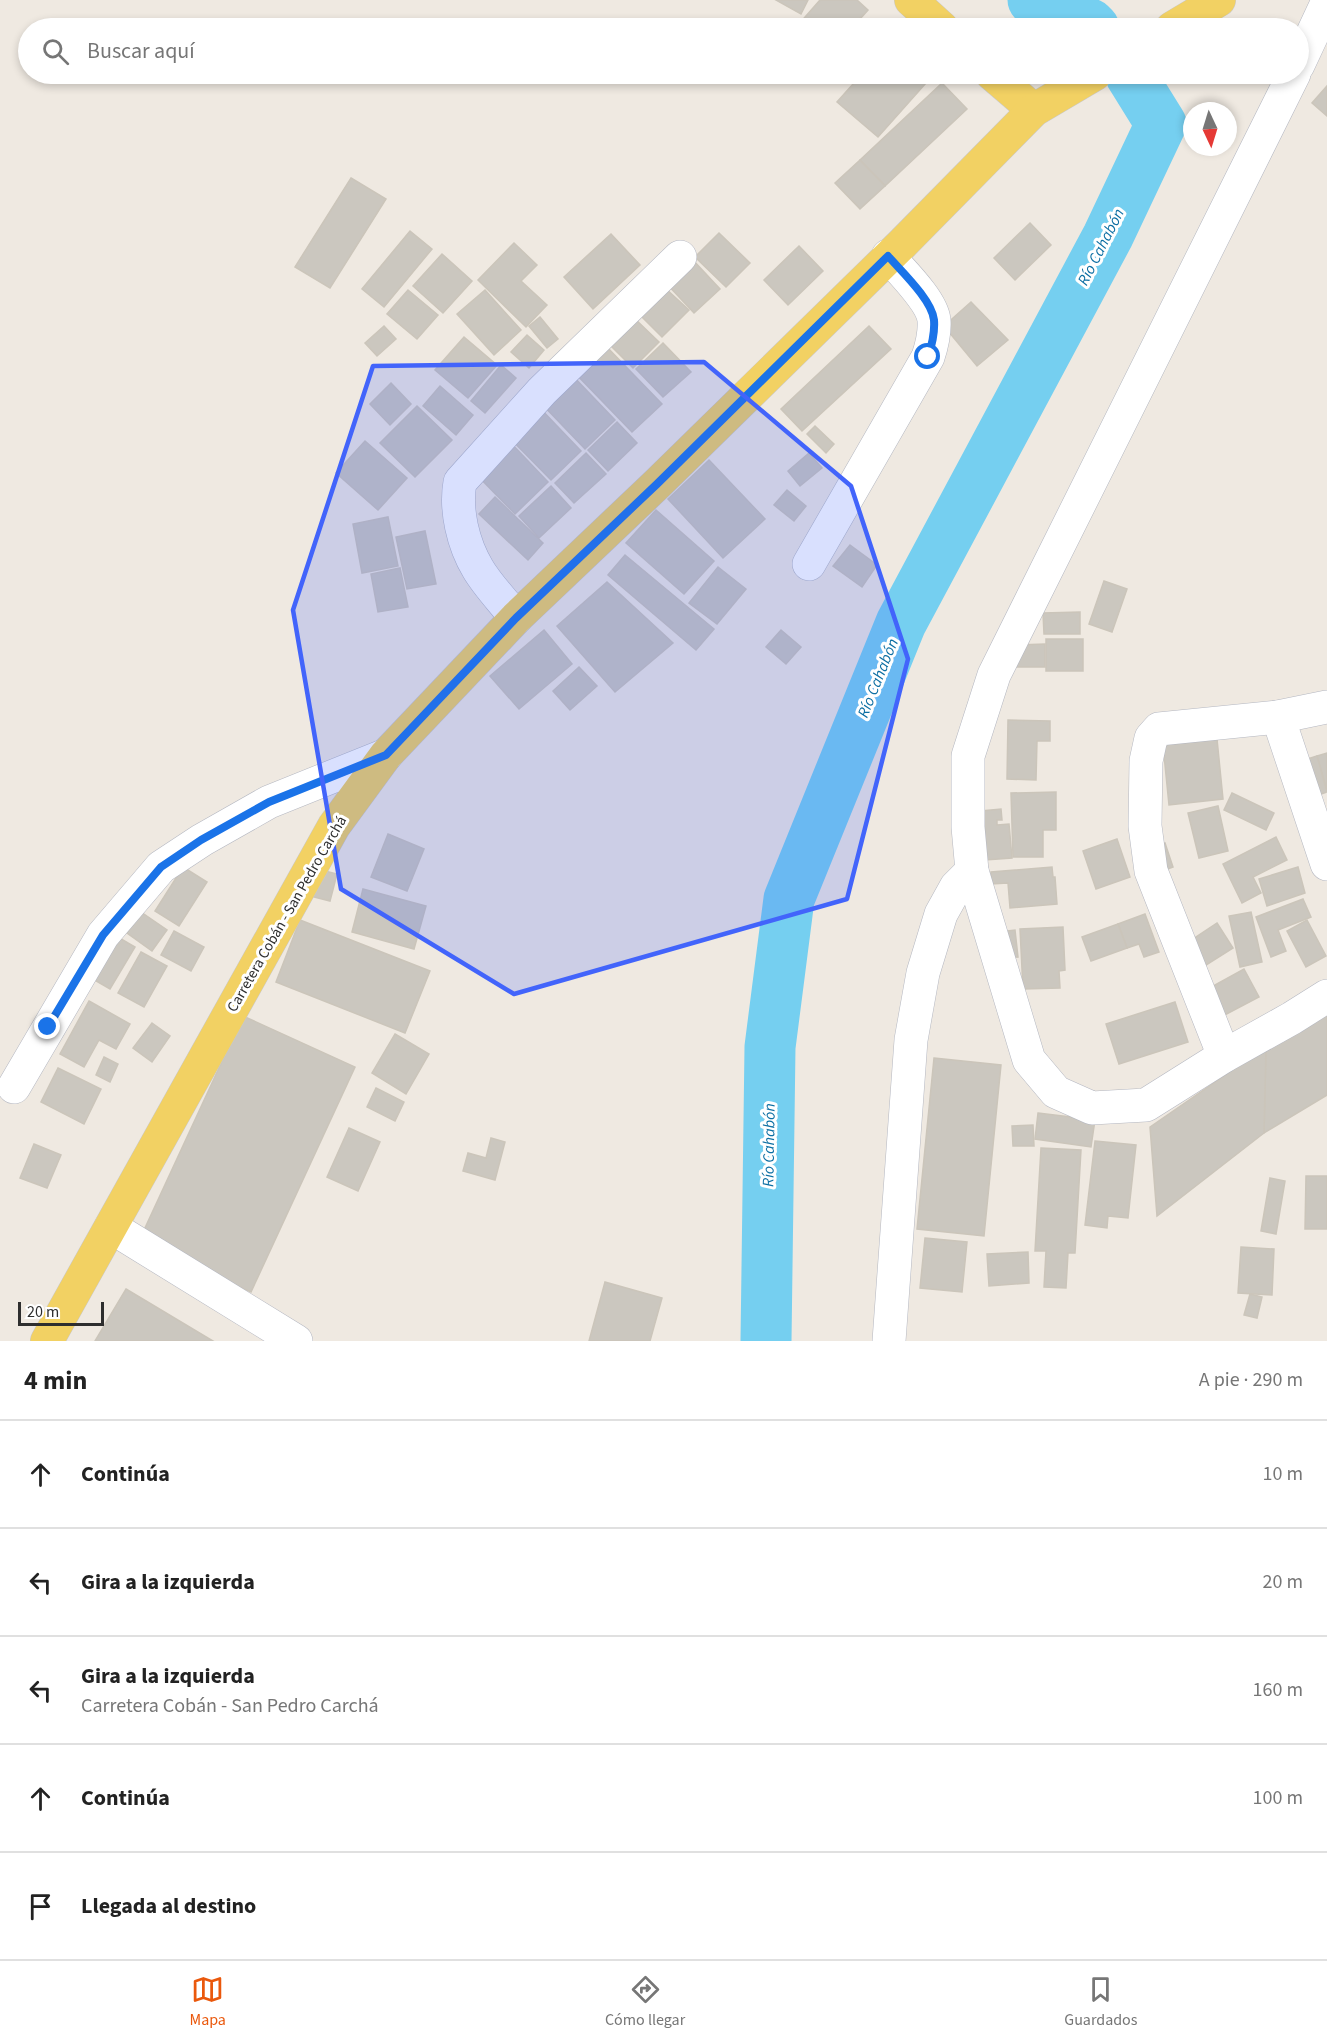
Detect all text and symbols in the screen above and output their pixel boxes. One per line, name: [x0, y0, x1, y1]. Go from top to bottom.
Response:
search box: [18, 18, 1309, 84]
icon: search: [39, 35, 72, 68]
text: Buscar aquí: [87, 35, 195, 67]
north arrow: [1183, 102, 1237, 156]
water label: Río Cahabón: [1072, 205, 1130, 289]
route start: [914, 343, 940, 369]
water label: Río Cahabón: [852, 635, 904, 721]
street label: Carretera Cobán - San Pedro Carchá: [222, 812, 352, 1016]
route end: [34, 1013, 60, 1039]
water label: Río Cahabón: [757, 1103, 781, 1187]
scale bar: [18, 1299, 104, 1326]
text: 20 m: [27, 1301, 59, 1323]
text: 4 min: [24, 1362, 87, 1399]
text: A pie · 290 m: [1199, 1366, 1303, 1394]
icon: ahead: [24, 1458, 57, 1491]
text: Continúa: [81, 1458, 170, 1490]
text: 10 m: [1263, 1460, 1303, 1488]
icon: left: [24, 1566, 57, 1599]
text: Gira a la izquierda: [81, 1566, 255, 1598]
text: 20 m: [1263, 1568, 1303, 1596]
text: Gira a la izquierda: [81, 1660, 255, 1692]
icon: left: [24, 1674, 57, 1707]
text: 160 m: [1253, 1676, 1303, 1704]
text: Carretera Cobán - San Pedro Carchá: [81, 1692, 379, 1720]
icon: ahead: [24, 1782, 57, 1815]
text: Continúa: [81, 1782, 170, 1814]
text: 100 m: [1253, 1784, 1303, 1812]
icon: arrive: [24, 1890, 57, 1923]
text: Llegada al destino: [81, 1890, 256, 1922]
tab: Mapa: [190, 1973, 226, 2031]
tab: Cómo llegar: [605, 1973, 685, 2031]
tab: Guardados: [1064, 1973, 1137, 2031]

